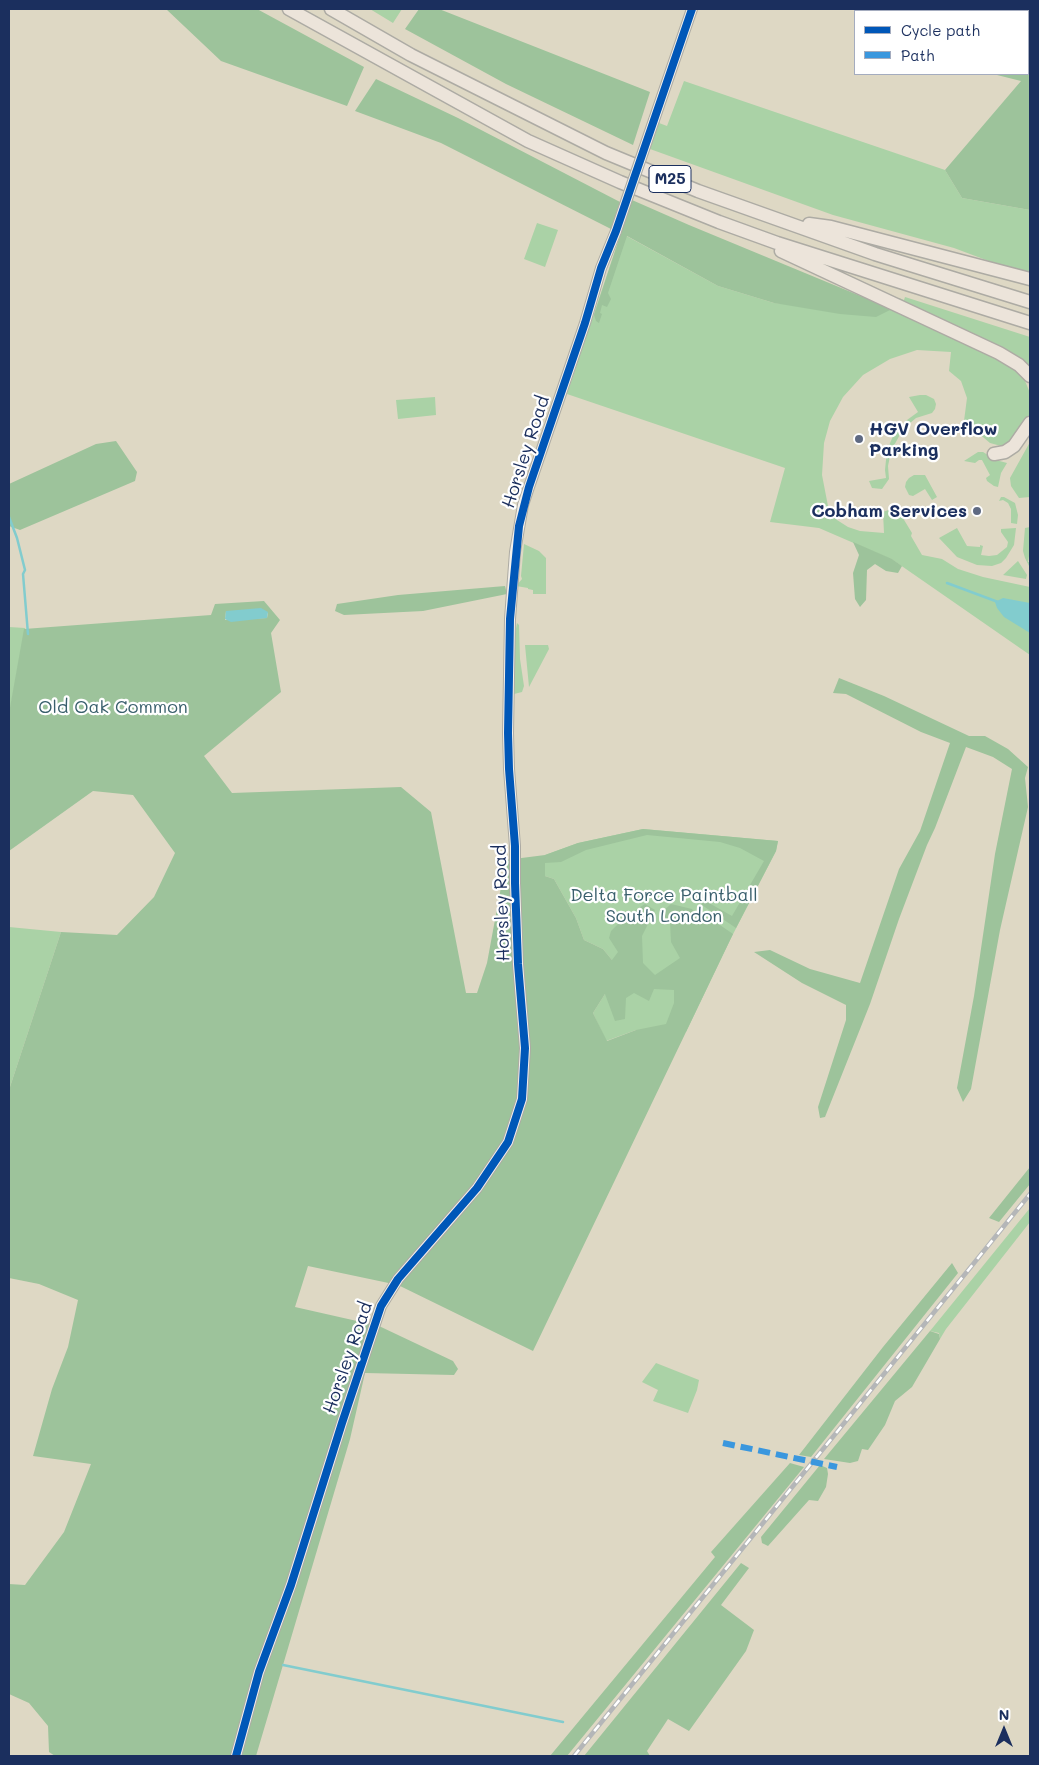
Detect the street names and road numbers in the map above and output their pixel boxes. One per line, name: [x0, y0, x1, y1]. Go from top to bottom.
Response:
road number: M25: [649, 165, 691, 192]
street label: Horsley Road: [498, 393, 554, 511]
street label: Horsley Road: [489, 844, 515, 962]
street label: Horsley Road: [319, 1299, 377, 1417]

